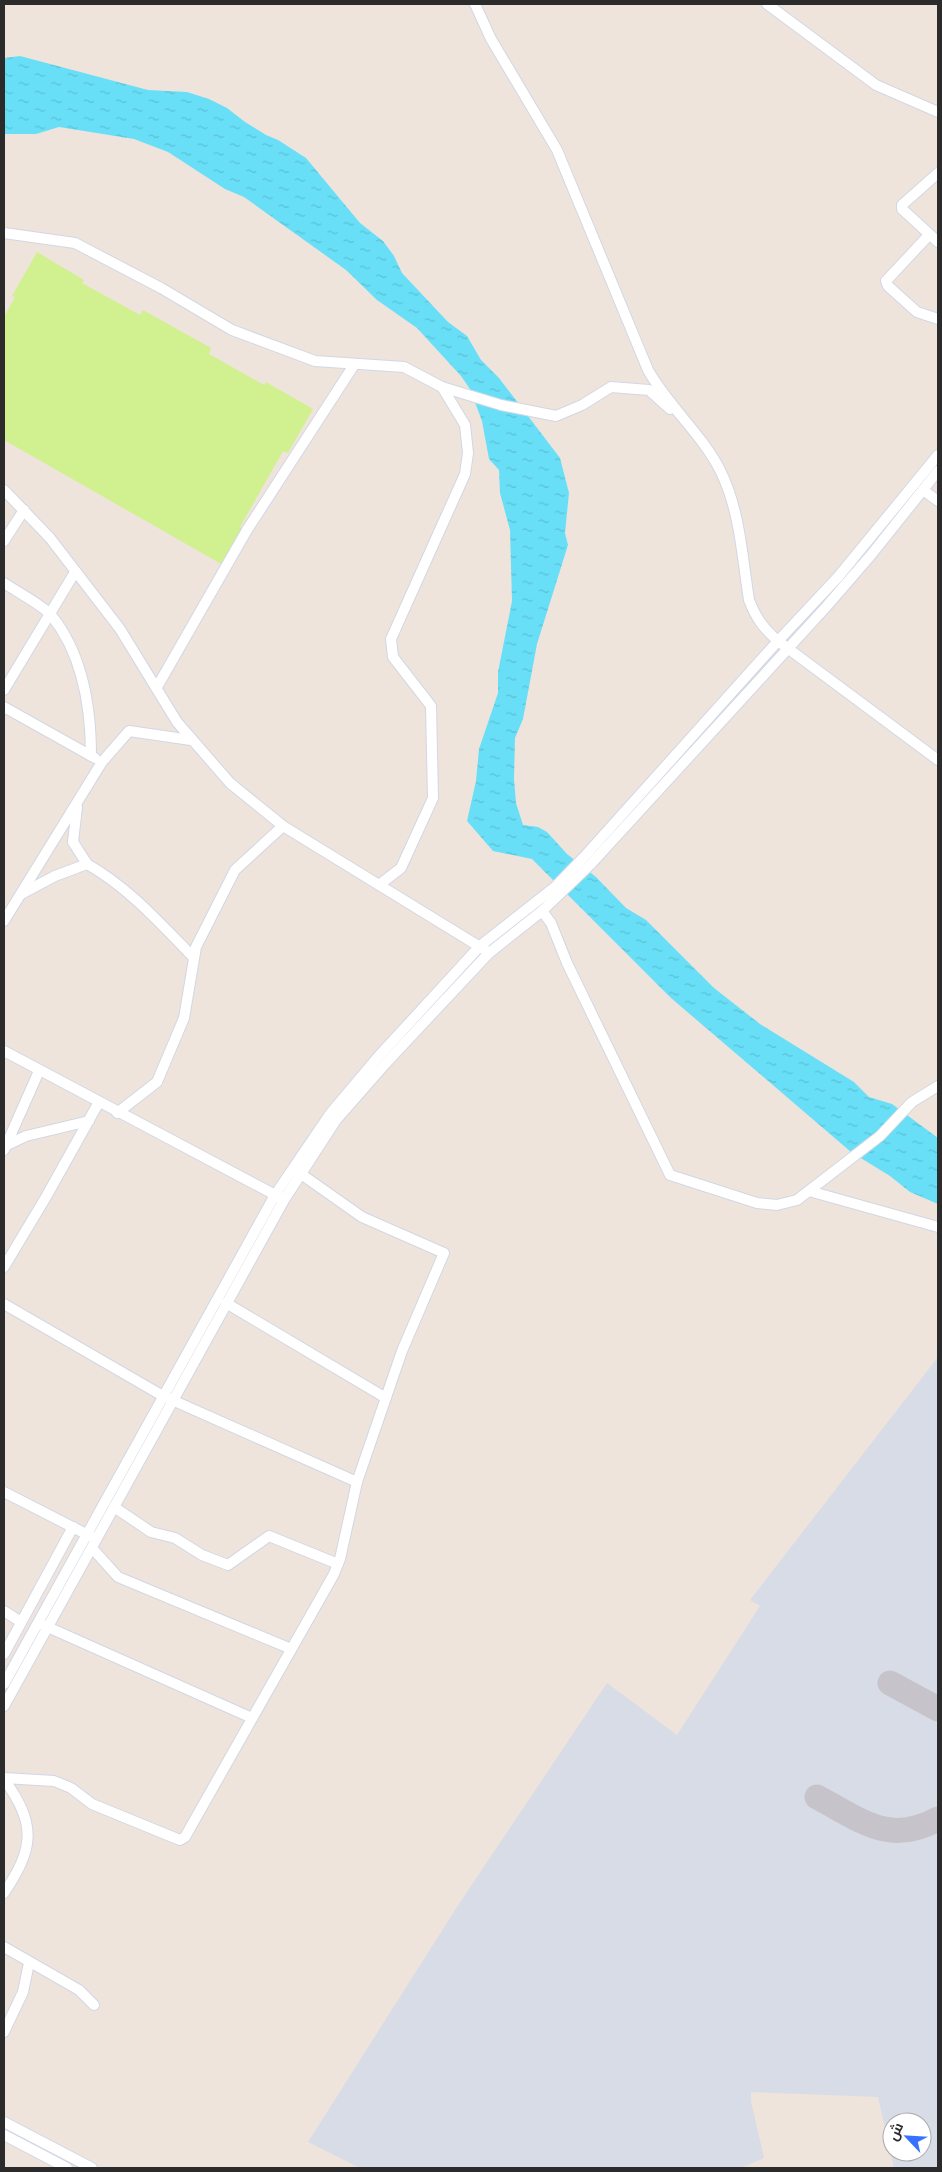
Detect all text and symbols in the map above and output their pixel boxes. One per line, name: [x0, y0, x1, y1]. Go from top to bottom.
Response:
north arrow: [882, 2112, 932, 2162]
text: ش: [884, 2120, 907, 2143]

